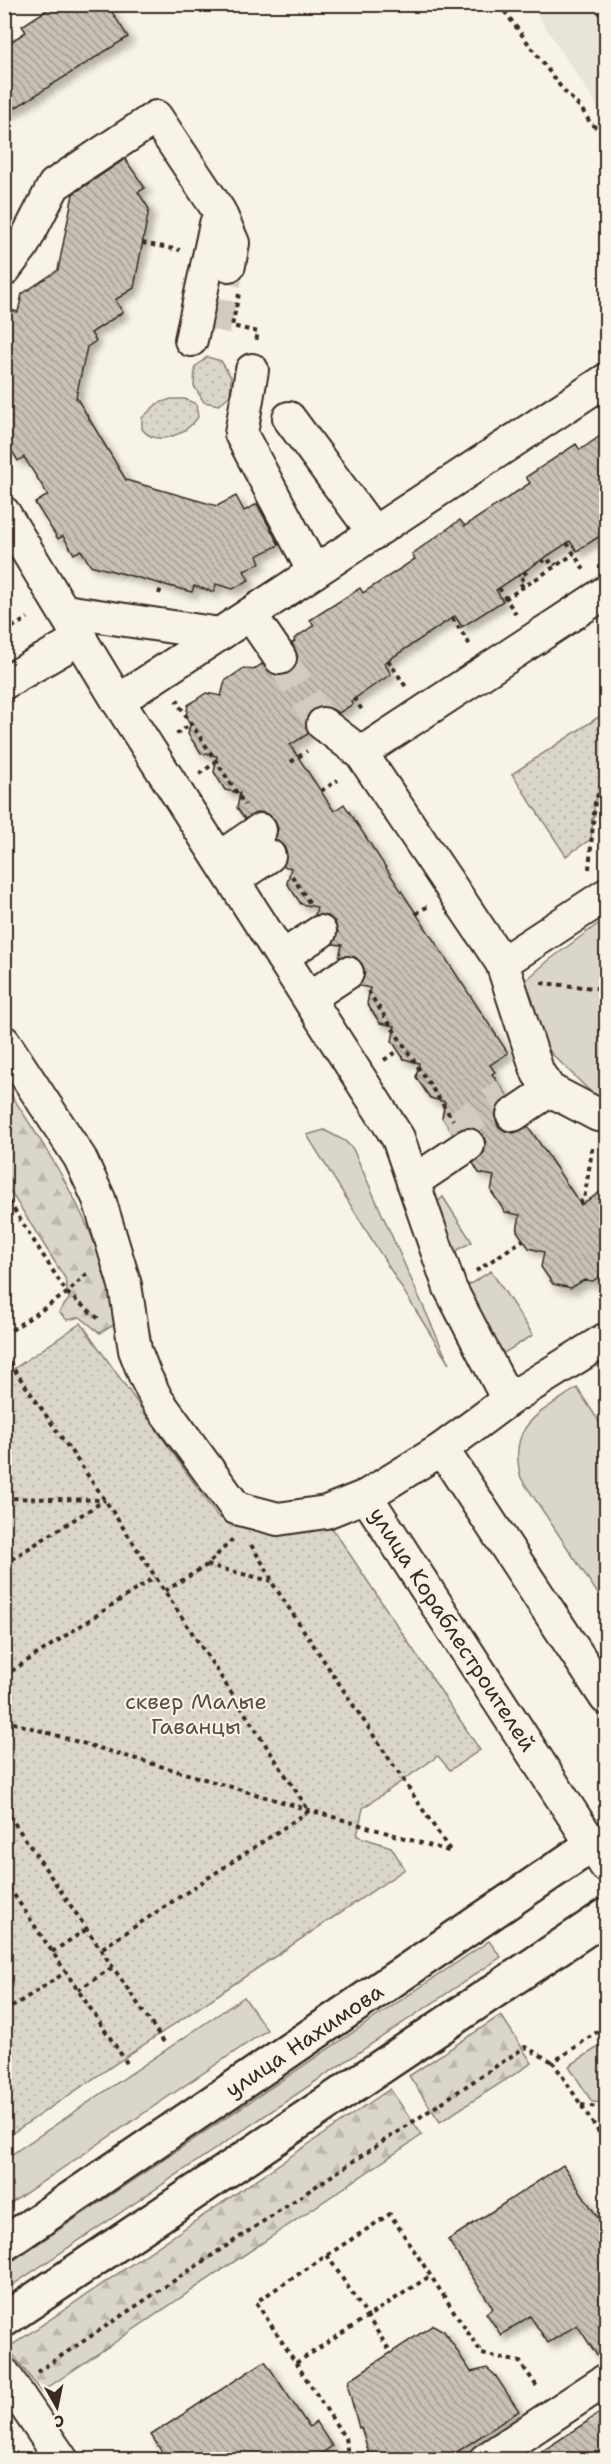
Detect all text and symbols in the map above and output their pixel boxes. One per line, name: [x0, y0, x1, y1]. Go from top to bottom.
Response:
street label: улица Кораблестроителей: [363, 1501, 543, 1757]
park label: сквер Малые Гаванцы: [125, 1687, 267, 1741]
street label: улица Нахимова: [219, 1976, 389, 2104]
north arrow: [27, 2377, 87, 2437]
text: С: [53, 2410, 66, 2432]

